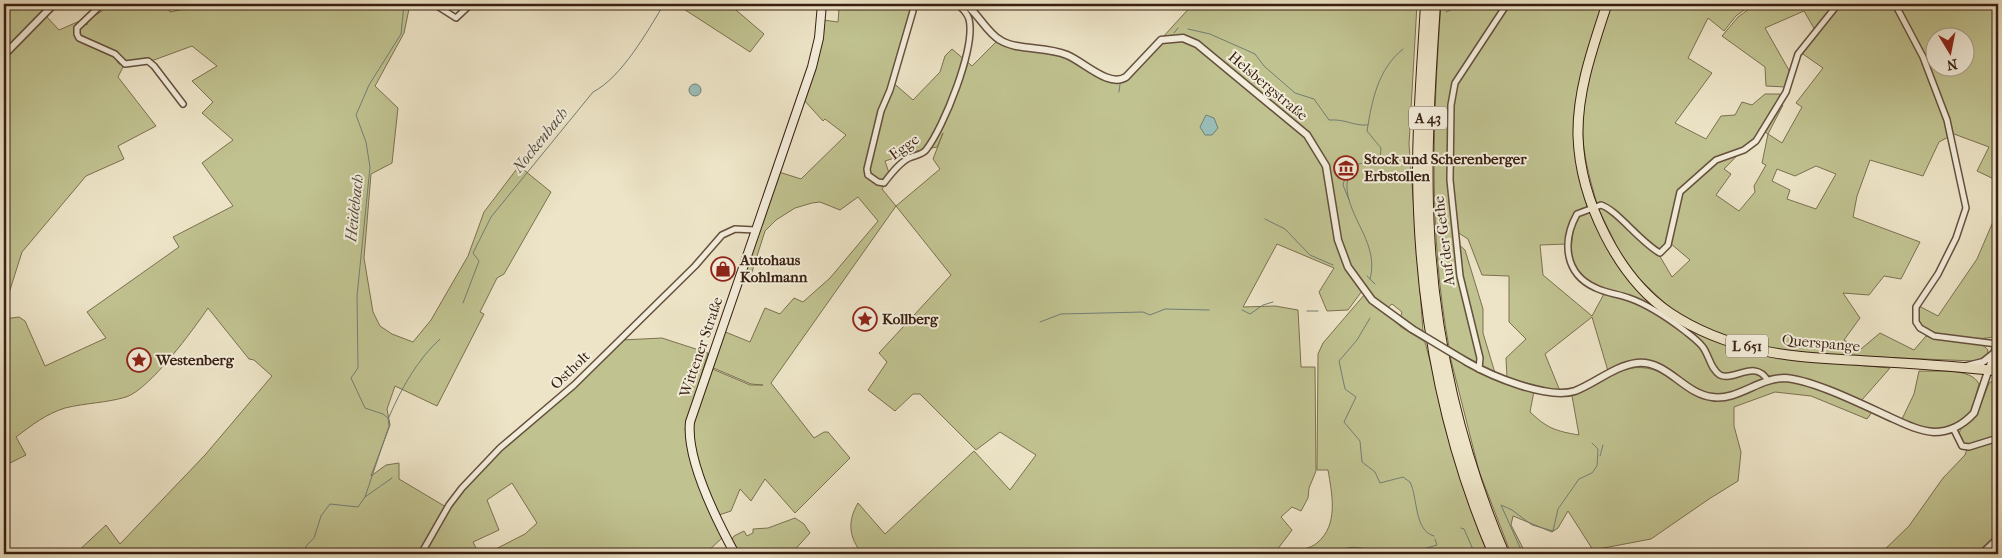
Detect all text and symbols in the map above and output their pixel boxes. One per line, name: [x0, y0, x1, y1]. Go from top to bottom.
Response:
north arrow: [1924, 28, 1974, 78]
street label: Helsbergstraße: [1225, 48, 1312, 125]
text: N: [1945, 55, 1959, 74]
water label: Nockenbach: [507, 104, 572, 177]
road number: A 43: [1409, 106, 1447, 130]
street label: Egge: [886, 130, 923, 164]
place label: Stock und Scherenberger Erbstollen: [1364, 150, 1527, 185]
museum icon: Stock und Scherenberger Erbstollen: [1333, 155, 1359, 181]
water label: Heidebach: [341, 173, 367, 244]
street label: Auf der Gethe: [1429, 194, 1459, 288]
place label: Autohaus Kohlmann: [739, 251, 808, 286]
shop icon: Autohaus Kohlmann: [710, 256, 736, 282]
street label: Wittener Straße: [675, 294, 727, 400]
place icon: Kollberg: [852, 306, 878, 332]
place label: Kollberg: [882, 310, 939, 328]
street label: Querspange: [1781, 331, 1861, 355]
road number: L 651: [1726, 334, 1768, 358]
street label: Ostholt: [546, 346, 594, 393]
place icon: Westenberg: [126, 347, 152, 373]
place label: Westenberg: [155, 351, 235, 369]

